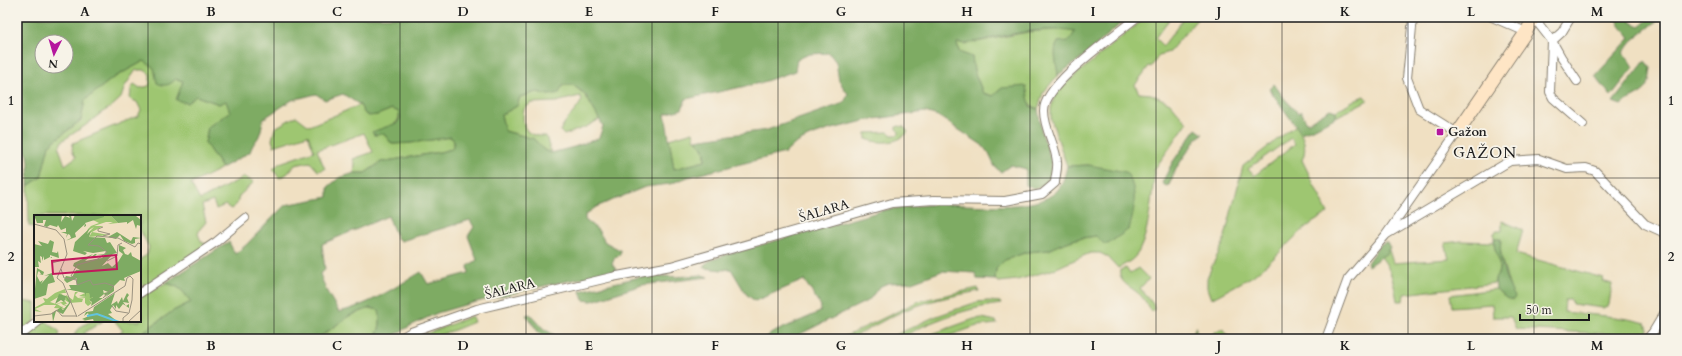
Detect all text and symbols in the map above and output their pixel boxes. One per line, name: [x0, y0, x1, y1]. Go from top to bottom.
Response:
text: A: [80, 3, 90, 21]
text: B: [206, 3, 216, 21]
text: C: [332, 3, 342, 21]
text: D: [457, 3, 469, 21]
text: E: [585, 3, 593, 21]
text: F: [711, 3, 719, 21]
text: G: [836, 3, 847, 21]
text: H: [961, 3, 973, 21]
text: I: [1090, 3, 1096, 21]
text: J: [1215, 3, 1222, 21]
text: K: [1340, 3, 1351, 21]
text: L: [1467, 3, 1476, 21]
text: M: [1591, 3, 1604, 21]
north arrow: [34, 34, 74, 74]
text: N: [47, 56, 59, 71]
text: 1: [8, 92, 14, 110]
text: 1: [1668, 92, 1674, 110]
place label: Gažon: [1448, 123, 1487, 141]
marker: Gažon: [1435, 127, 1445, 137]
district label: GAŽON: [1453, 143, 1517, 163]
street label: ŠALARA: [797, 195, 852, 227]
inset map: [34, 215, 141, 322]
text: 2: [8, 248, 15, 266]
text: 2: [1668, 248, 1675, 266]
street label: ŠALARA: [483, 274, 538, 304]
scale bar: [1520, 296, 1589, 322]
text: 50 m: [1526, 302, 1553, 318]
text: A: [80, 337, 90, 355]
text: B: [206, 337, 216, 355]
text: C: [332, 337, 342, 355]
text: D: [457, 337, 469, 355]
text: E: [585, 337, 593, 355]
text: F: [711, 337, 719, 355]
text: G: [836, 337, 847, 355]
text: H: [961, 337, 973, 355]
text: I: [1090, 337, 1096, 355]
text: J: [1215, 337, 1222, 355]
text: K: [1340, 337, 1351, 355]
text: L: [1467, 337, 1476, 355]
text: M: [1591, 337, 1604, 355]

